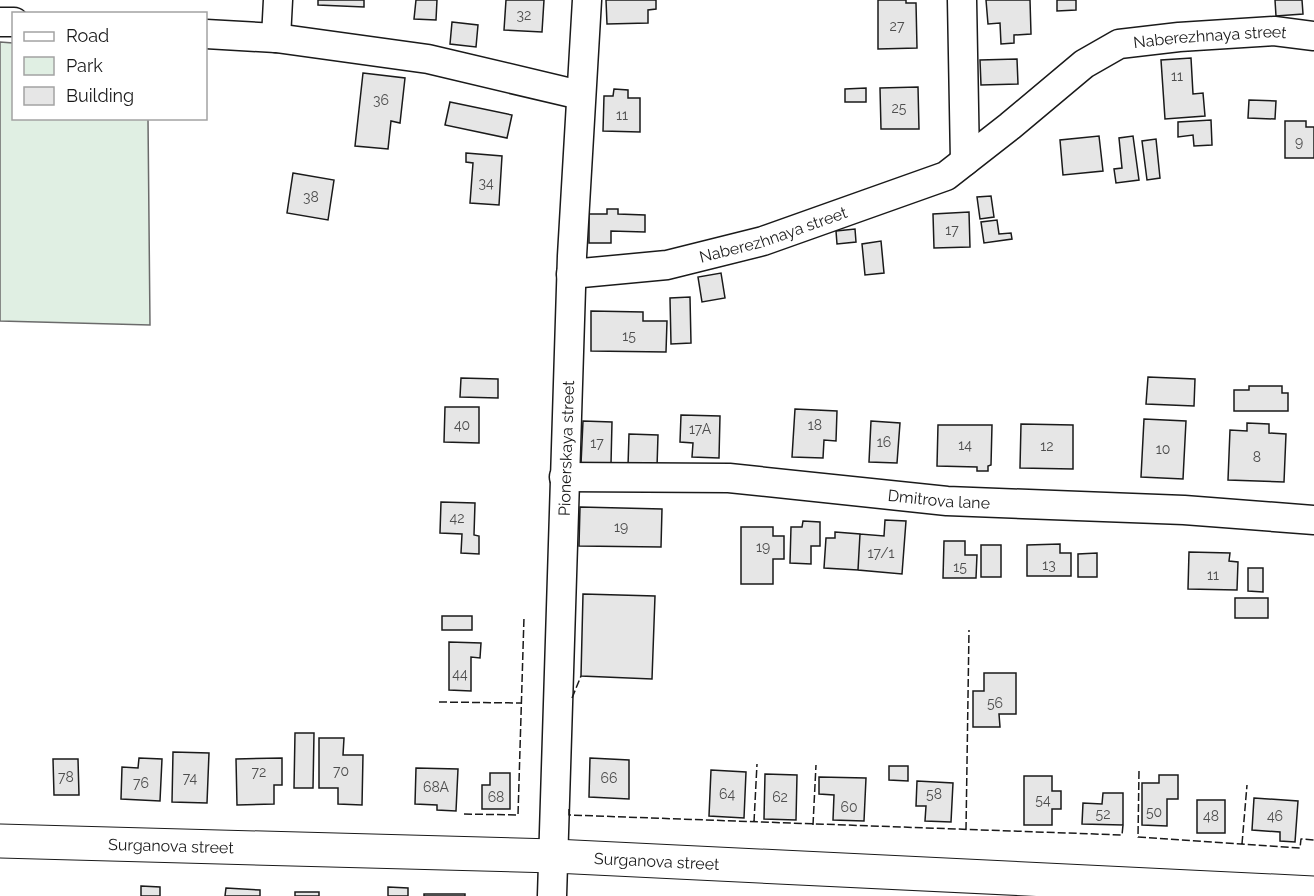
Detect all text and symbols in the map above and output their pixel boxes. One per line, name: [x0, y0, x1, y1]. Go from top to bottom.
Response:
house number: 32: [517, 7, 531, 23]
legend: [12, 12, 207, 120]
house number: 27: [890, 18, 905, 34]
street label: Naberezhnaya street: [1132, 21, 1288, 52]
text: Road: [66, 25, 109, 46]
text: Park: [66, 55, 103, 76]
house number: 11: [1171, 68, 1183, 84]
text: Building: [66, 85, 134, 106]
house number: 36: [373, 92, 389, 108]
house number: 25: [892, 100, 907, 116]
house number: 11: [616, 107, 628, 123]
house number: 9: [1295, 134, 1303, 150]
house number: 34: [478, 175, 494, 191]
house number: 38: [303, 189, 319, 205]
street label: Naberezhnaya street: [697, 202, 850, 266]
house number: 17: [945, 222, 959, 238]
house number: 15: [622, 328, 636, 344]
street label: Pionerskaya street: [554, 379, 578, 516]
house number: 40: [454, 417, 470, 433]
house number: 18: [808, 417, 822, 433]
house number: 17А: [689, 421, 712, 437]
house number: 16: [877, 434, 891, 450]
house number: 17: [590, 435, 604, 451]
house number: 14: [958, 437, 972, 453]
house number: 12: [1040, 438, 1054, 454]
house number: 10: [1156, 441, 1170, 457]
house number: 8: [1253, 449, 1261, 465]
street label: Dmitrova lane: [887, 485, 990, 512]
house number: 42: [450, 510, 464, 526]
house number: 19: [614, 519, 628, 535]
house number: 19: [756, 539, 770, 555]
house number: 17/1: [868, 545, 894, 561]
house number: 13: [1042, 557, 1056, 573]
house number: 15: [953, 559, 967, 575]
house number: 11: [1207, 567, 1219, 583]
house number: 44: [452, 666, 468, 682]
house number: 56: [987, 695, 1003, 711]
house number: 70: [333, 763, 349, 779]
house number: 72: [252, 764, 266, 780]
house number: 78: [58, 769, 74, 785]
house number: 74: [183, 770, 198, 786]
house number: 66: [601, 770, 617, 786]
house number: 76: [133, 775, 149, 791]
house number: 68А: [423, 779, 450, 795]
house number: 64: [719, 786, 735, 802]
house number: 58: [926, 786, 942, 802]
house number: 68: [488, 789, 504, 805]
house number: 62: [772, 789, 788, 805]
house number: 54: [1035, 792, 1051, 808]
house number: 60: [840, 799, 858, 815]
house number: 50: [1146, 804, 1162, 820]
house number: 52: [1096, 806, 1110, 822]
house number: 48: [1203, 808, 1219, 824]
house number: 46: [1267, 808, 1283, 824]
street label: Surganova street: [108, 834, 235, 857]
street label: Surganova street: [594, 848, 720, 874]

